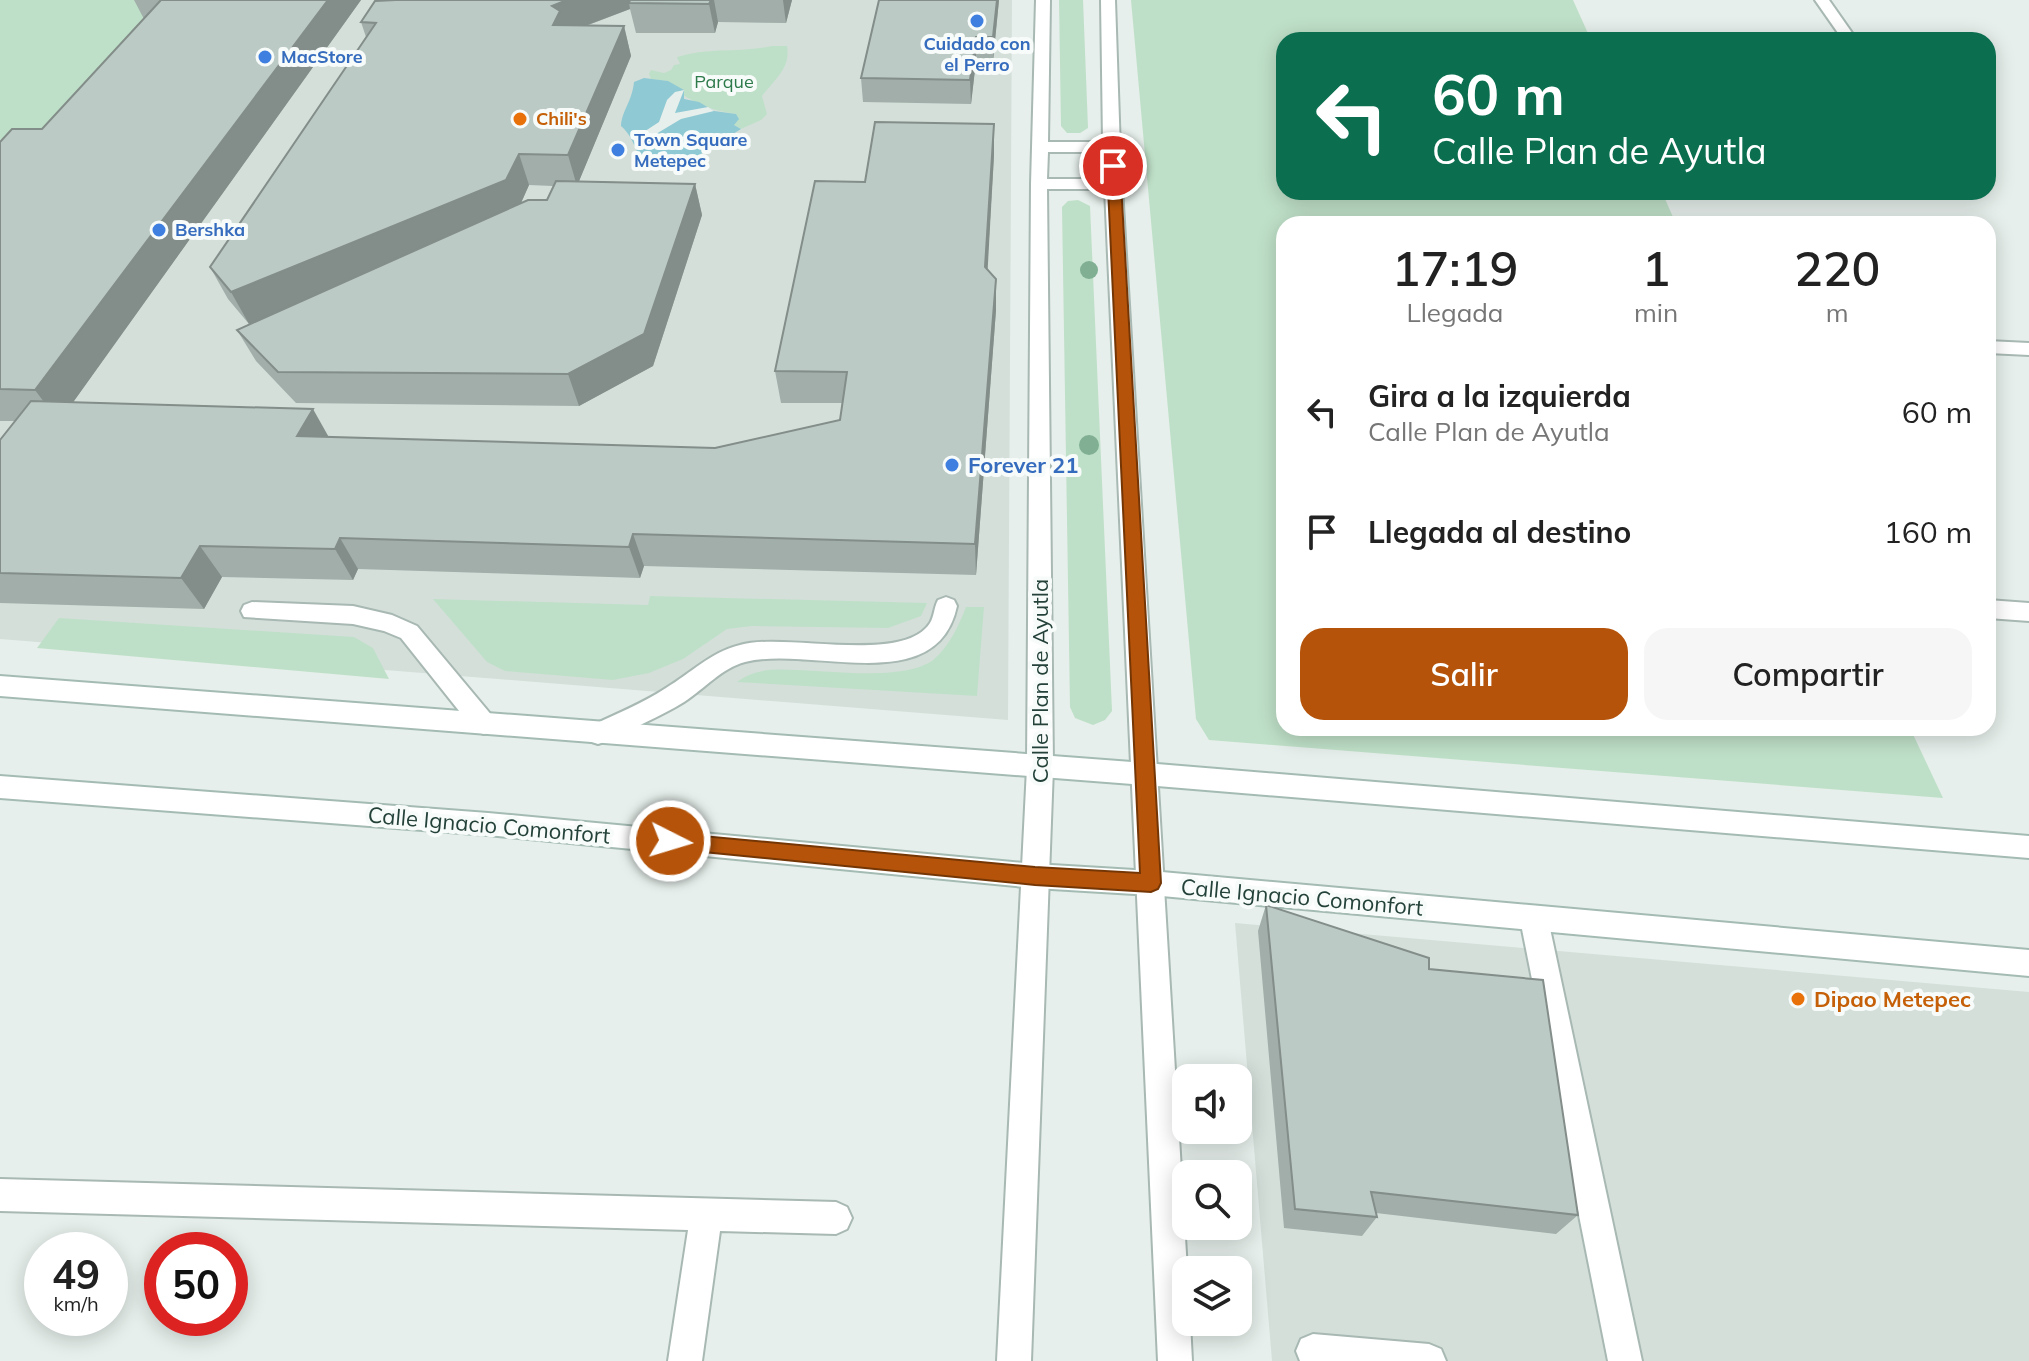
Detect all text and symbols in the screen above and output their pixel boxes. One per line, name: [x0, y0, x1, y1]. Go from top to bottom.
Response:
marker: Cuidado con el Perro: [968, 12, 986, 30]
place label: Cuidado con el Perro: [924, 32, 1031, 76]
place label: MacStore: [281, 45, 363, 68]
marker: MacStore: [256, 48, 274, 66]
text: 60 m: [1432, 59, 1565, 129]
icon: left: [1300, 64, 1404, 168]
park label: Parque: [694, 70, 754, 93]
place label: Chili's: [536, 107, 587, 130]
marker: Chili's: [511, 110, 529, 128]
place label: Town Square Metepec: [634, 128, 747, 172]
text: Calle Plan de Ayutla: [1432, 128, 1767, 173]
pin: [1079, 132, 1147, 200]
marker: Town Square Metepec: [609, 141, 627, 159]
icon: arrive: [1091, 144, 1135, 188]
place label: Bershka: [175, 218, 245, 241]
marker: Bershka: [150, 221, 168, 239]
text: 17:19: [1392, 238, 1518, 298]
text: 1: [1642, 238, 1670, 298]
text: 220: [1794, 238, 1880, 298]
text: Llegada: [1406, 296, 1503, 329]
text: min: [1634, 296, 1678, 329]
text: m: [1826, 296, 1849, 329]
text: Gira a la izquierda: [1368, 377, 1631, 415]
icon: left: [1300, 390, 1344, 434]
text: 60 m: [1902, 393, 1972, 431]
text: Calle Plan de Ayutla: [1368, 415, 1610, 448]
place label: Forever 21: [968, 451, 1078, 479]
marker: Forever 21: [943, 456, 961, 474]
icon: arrive: [1300, 510, 1344, 554]
text: Llegada al destino: [1368, 513, 1631, 551]
text: 160 m: [1884, 513, 1972, 551]
street label: Calle Plan de Ayutla: [1026, 579, 1054, 783]
button: Salir: [1300, 628, 1628, 720]
button: Compartir: [1644, 628, 1972, 720]
position arrow: [628, 799, 712, 883]
street label: Calle Ignacio Comonfort: [367, 800, 612, 850]
street label: Calle Ignacio Comonfort: [1180, 872, 1425, 922]
place label: Dipao Metepec: [1814, 985, 1971, 1013]
marker: Dipao Metepec: [1789, 990, 1807, 1008]
map controls: [1172, 1064, 1252, 1336]
button: sound: [1172, 1064, 1252, 1144]
button: search: [1172, 1160, 1252, 1240]
speed limit sign: 50: [144, 1232, 248, 1336]
text: 49: [52, 1249, 100, 1299]
button: layers: [1172, 1256, 1252, 1336]
text: km/h: [53, 1291, 99, 1316]

